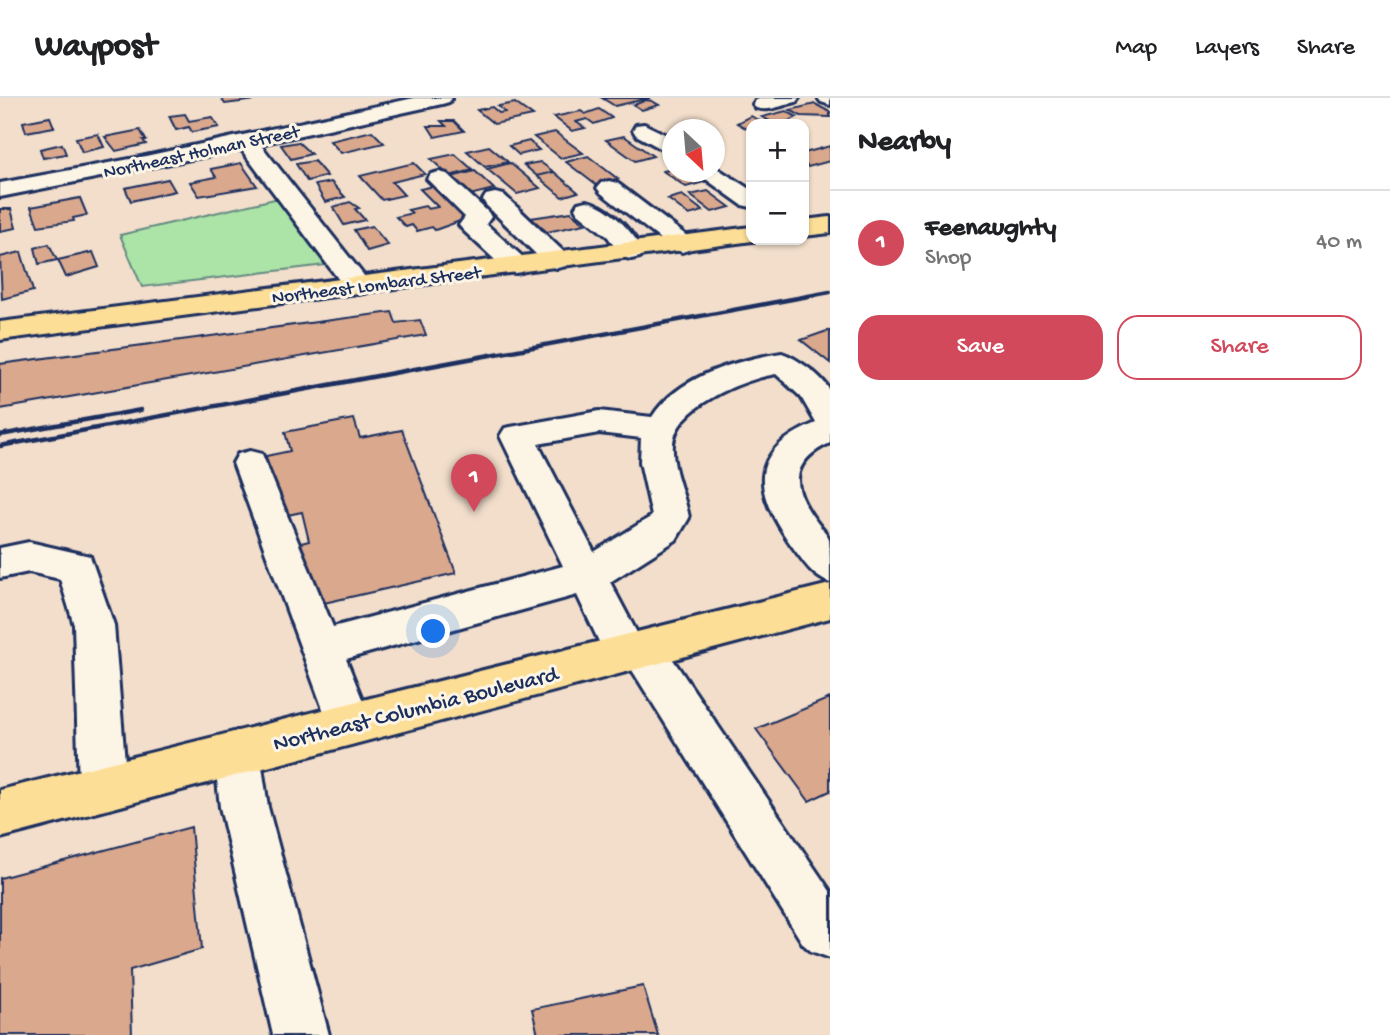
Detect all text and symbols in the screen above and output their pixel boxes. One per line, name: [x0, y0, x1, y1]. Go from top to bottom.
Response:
text: Waypost: [35, 29, 157, 67]
text: Map: [1115, 34, 1157, 63]
text: Layers: [1195, 34, 1259, 63]
text: Share: [1297, 34, 1355, 63]
north arrow: [662, 119, 725, 182]
map controls: [746, 119, 809, 245]
button: +: [746, 119, 809, 182]
street label: Northeast Holman Street: [102, 121, 304, 185]
text: Nearby: [858, 126, 951, 161]
button: −: [746, 182, 809, 245]
text: Feenaughty: [925, 214, 1056, 245]
text: 1: [876, 229, 886, 256]
text: 40 m: [1316, 229, 1362, 256]
text: Shop: [925, 245, 971, 272]
street label: Northeast Lombard Street: [271, 262, 485, 311]
button: Save: [858, 315, 1103, 380]
button: Share: [1117, 315, 1362, 380]
pin: 1: [451, 454, 497, 512]
your location: [416, 614, 450, 648]
street label: Northeast Columbia Boulevard: [271, 662, 563, 759]

